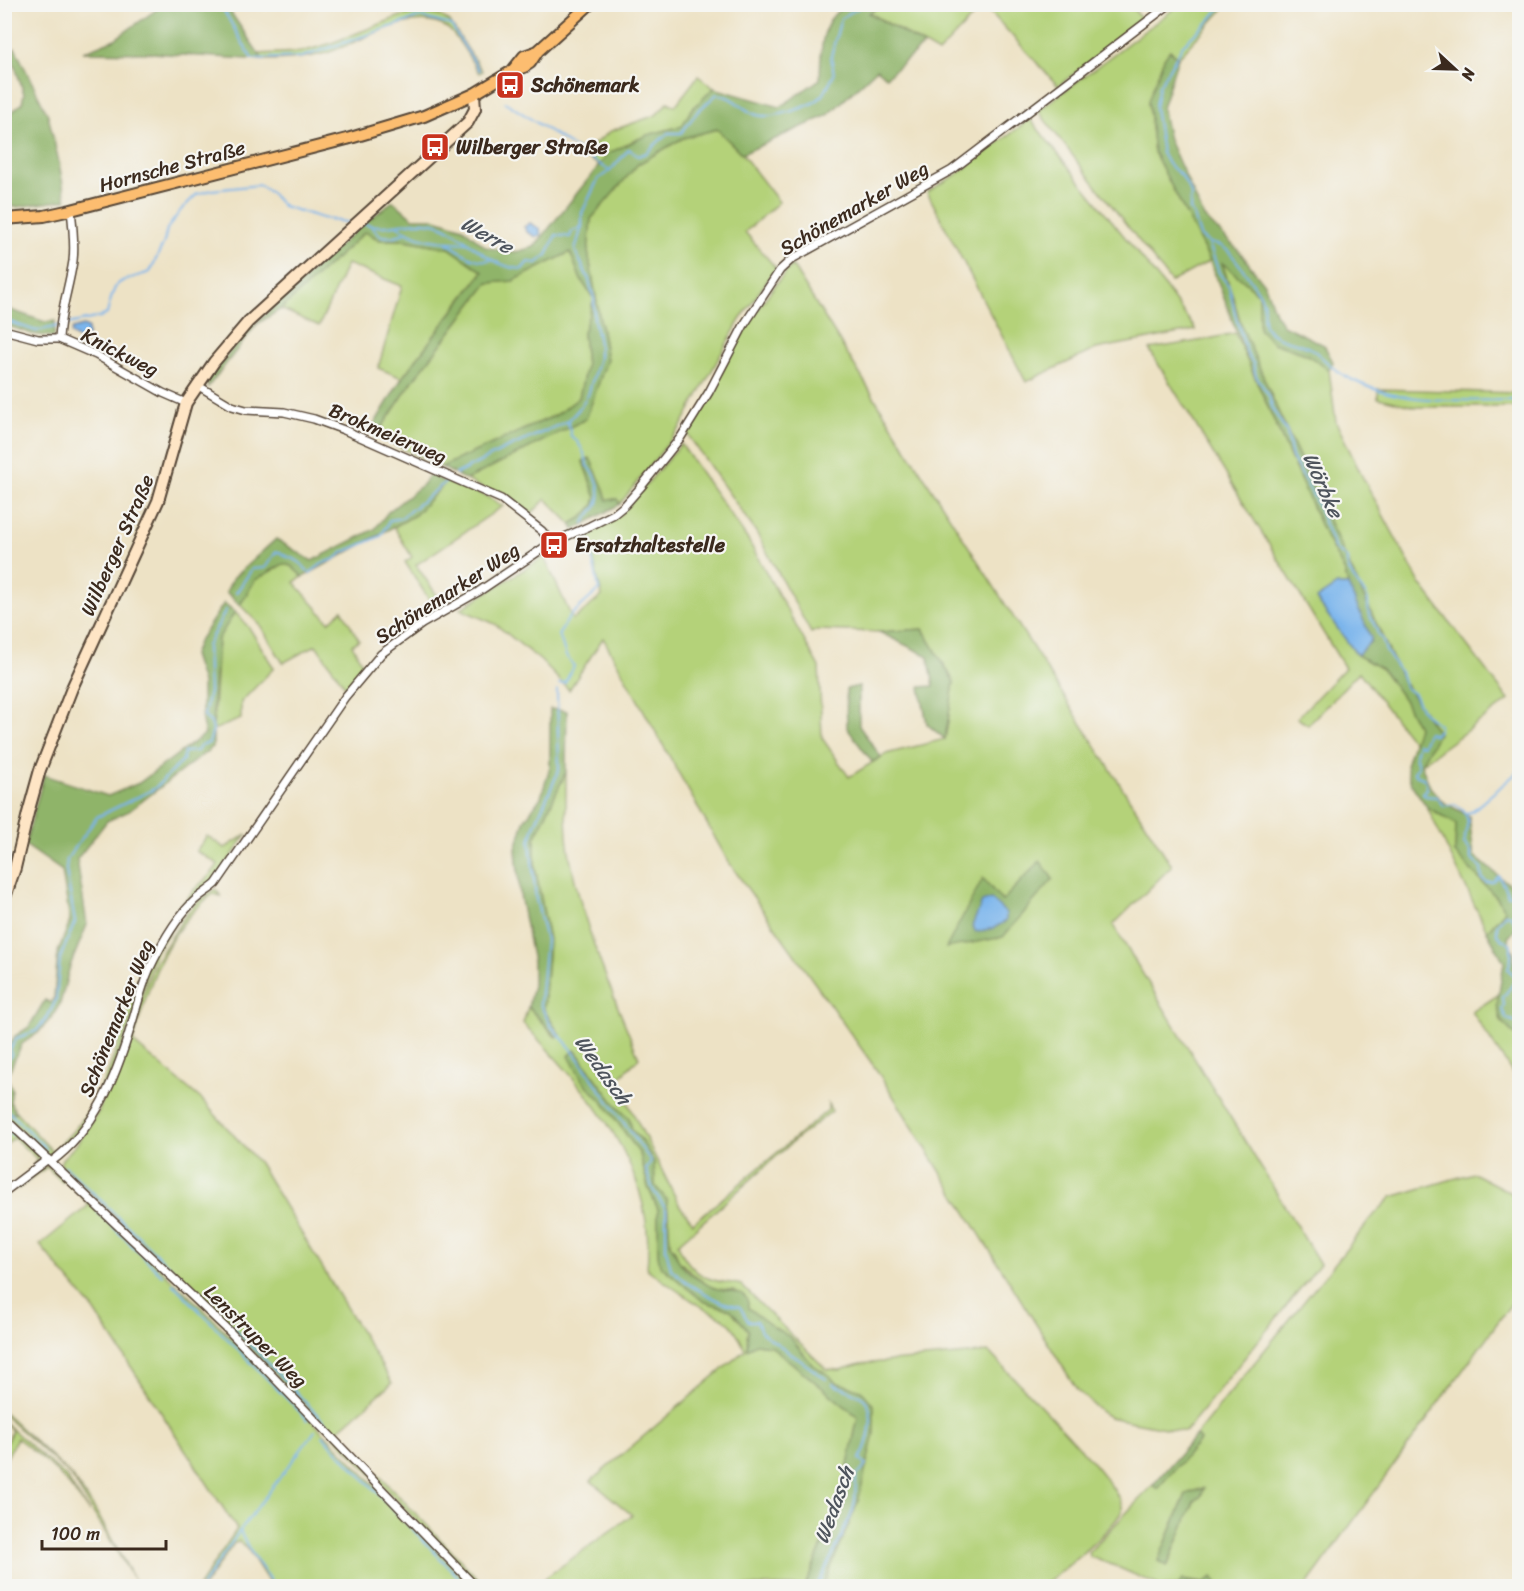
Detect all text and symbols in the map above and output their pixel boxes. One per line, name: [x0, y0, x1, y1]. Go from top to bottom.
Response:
north arrow: [1425, 39, 1485, 99]
text: N: [1453, 63, 1484, 86]
place label: Schönemark: [530, 68, 640, 103]
bus stop icon: Schönemark: [494, 69, 526, 101]
street label: Hornsche Straße: [95, 130, 249, 203]
place label: Wilberger Straße: [456, 130, 609, 165]
bus stop icon: Wilberger Straße: [419, 131, 451, 163]
street label: Schönemarker Weg: [773, 151, 935, 265]
water label: Werre: [454, 205, 522, 266]
street label: Knickweg: [75, 318, 165, 387]
street label: Brokmeierweg: [323, 393, 452, 474]
water label: Wörbke: [1292, 446, 1355, 526]
street label: Wilberger Straße: [71, 469, 164, 622]
place label: Ersatzhaltestelle: [575, 528, 726, 563]
bus stop icon: Ersatzhaltestelle: [538, 529, 570, 561]
street label: Schönemarker Weg: [368, 533, 527, 654]
street label: Schönemarker Weg: [69, 934, 164, 1102]
water label: Wedasch: [564, 1027, 643, 1115]
street label: Lenstruper Weg: [195, 1276, 316, 1397]
water label: Wedasch: [803, 1459, 866, 1549]
scale bar: [42, 1513, 166, 1551]
text: 100 m: [51, 1518, 100, 1550]

